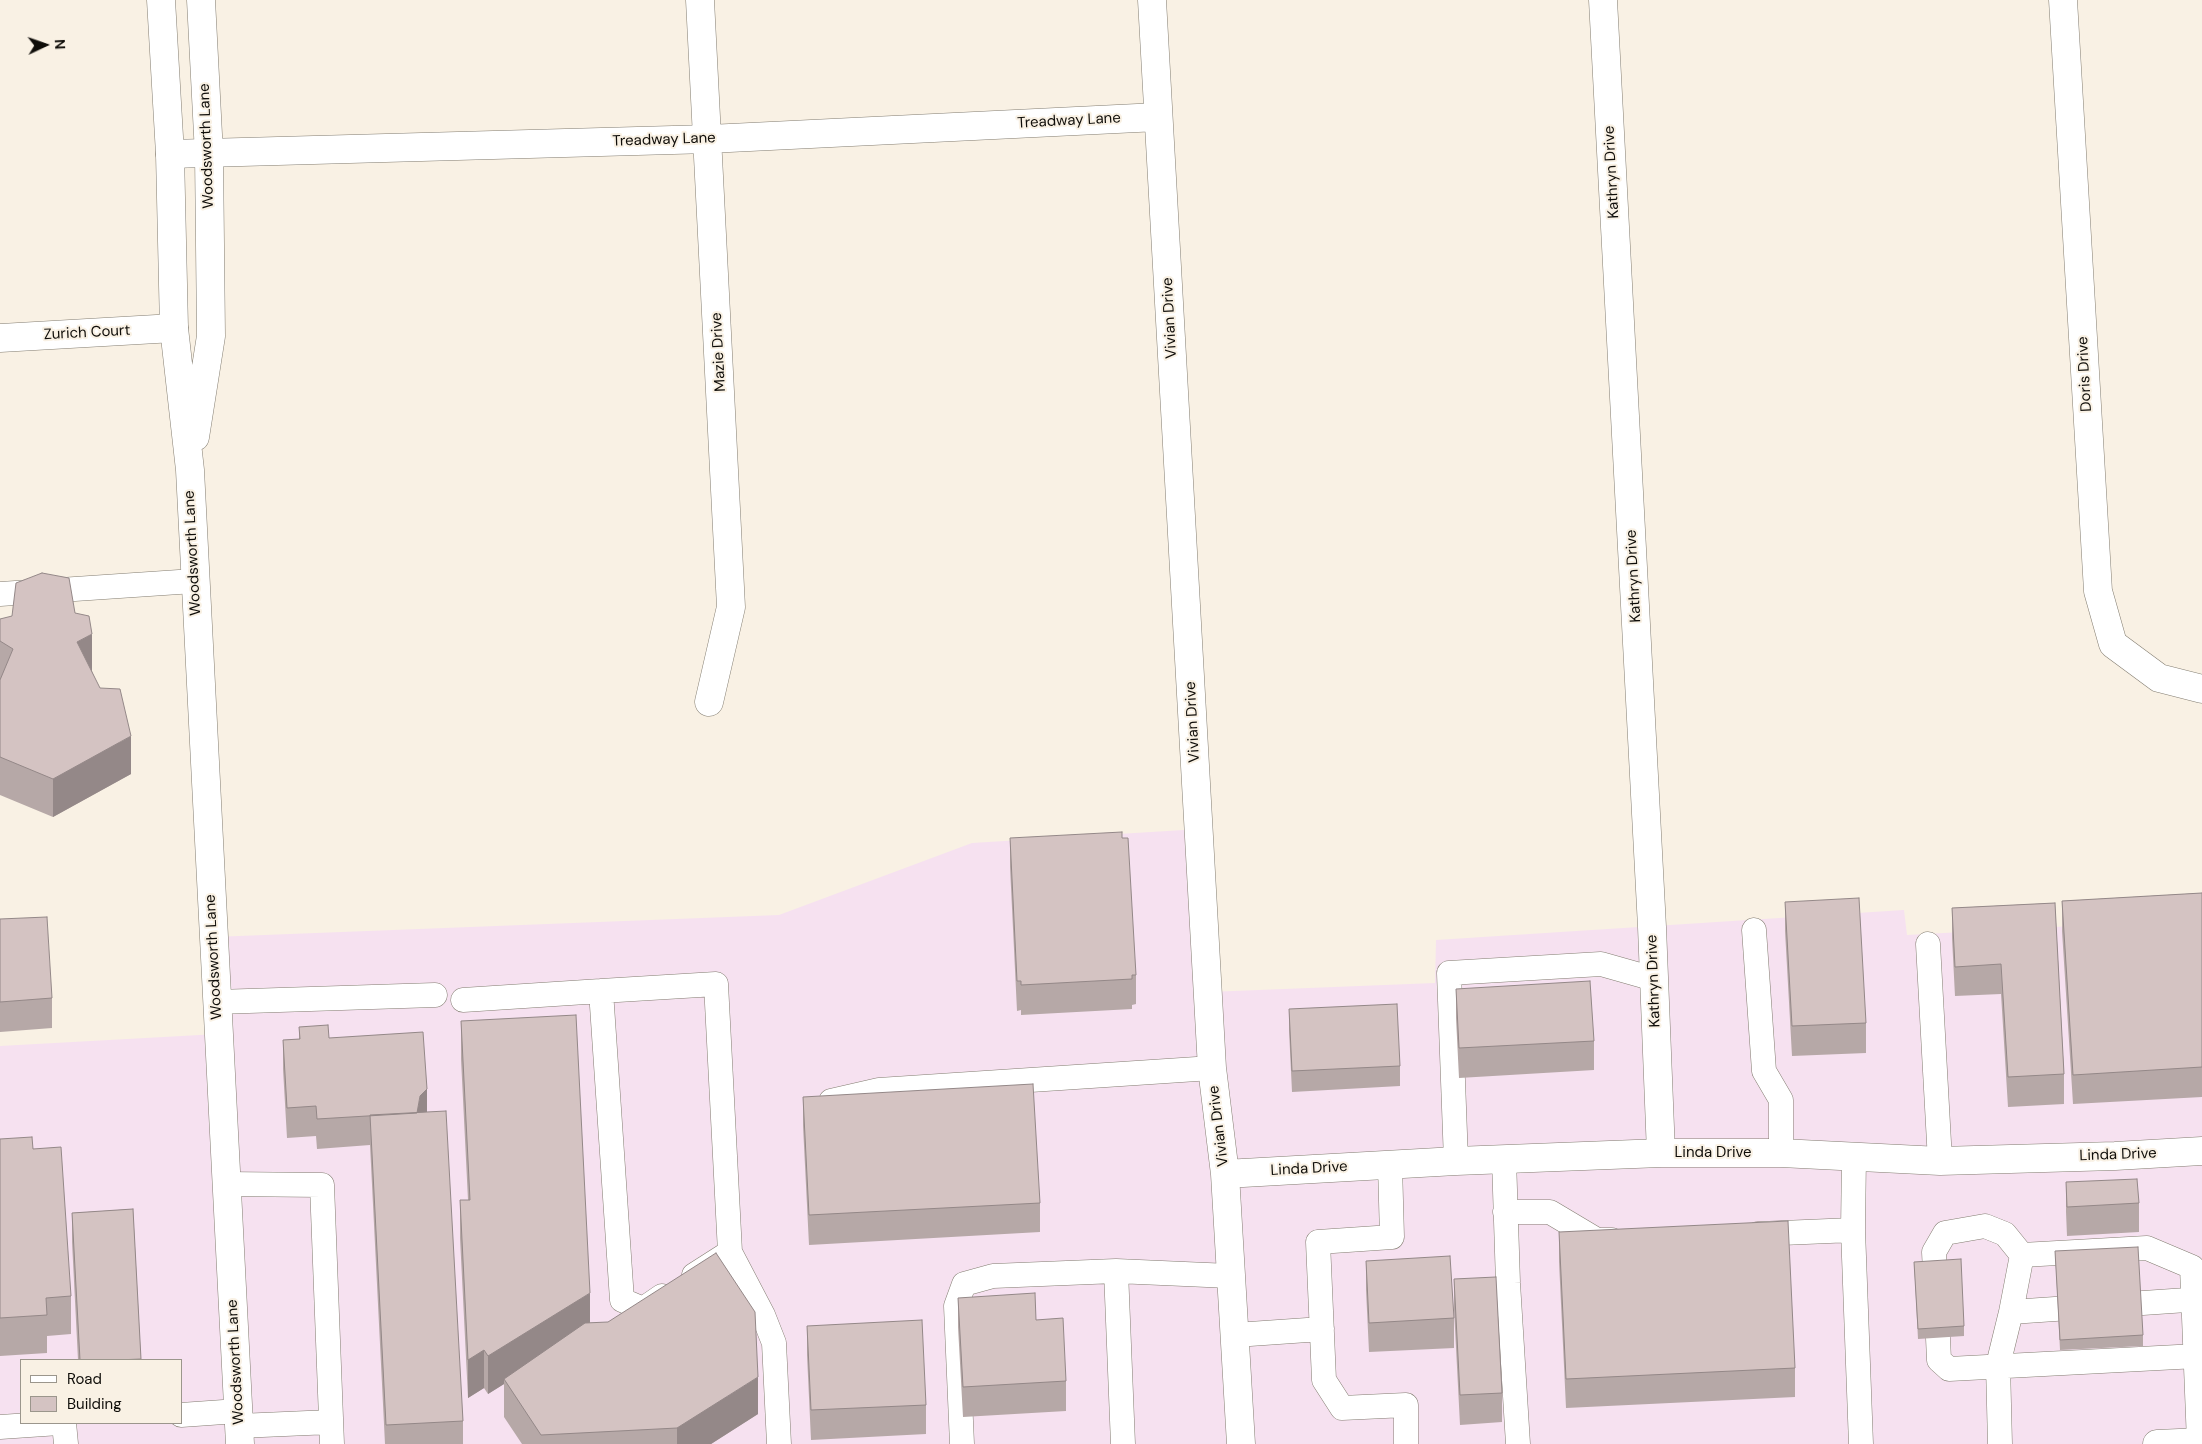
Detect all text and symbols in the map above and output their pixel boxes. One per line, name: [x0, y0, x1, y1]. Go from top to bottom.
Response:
north arrow: [20, 20, 70, 70]
text: N: [51, 39, 69, 50]
street label: Woodsworth Lane: [196, 83, 218, 209]
street label: Treadway Lane: [1017, 109, 1121, 133]
street label: Kathryn Drive: [1601, 125, 1623, 219]
street label: Treadway Lane: [612, 129, 716, 151]
street label: Vivian Drive: [1159, 277, 1181, 359]
street label: Mazie Drive: [708, 312, 730, 392]
street label: Zurich Court: [43, 322, 131, 344]
street label: Doris Drive: [2074, 336, 2096, 412]
street label: Woodsworth Lane: [181, 490, 205, 616]
street label: Kathryn Drive: [1623, 529, 1645, 623]
street label: Vivian Drive: [1182, 681, 1204, 763]
street label: Woodsworth Lane: [202, 894, 226, 1020]
street label: Kathryn Drive: [1643, 934, 1665, 1028]
street label: Vivian Drive: [1205, 1084, 1233, 1168]
street label: Linda Drive: [1674, 1144, 1752, 1162]
street label: Linda Drive: [2079, 1145, 2157, 1165]
street label: Linda Drive: [1270, 1158, 1348, 1180]
street label: Woodsworth Lane: [224, 1299, 248, 1425]
legend: [20, 1359, 182, 1424]
text: Road: [67, 1369, 102, 1389]
text: Building: [67, 1394, 122, 1414]

